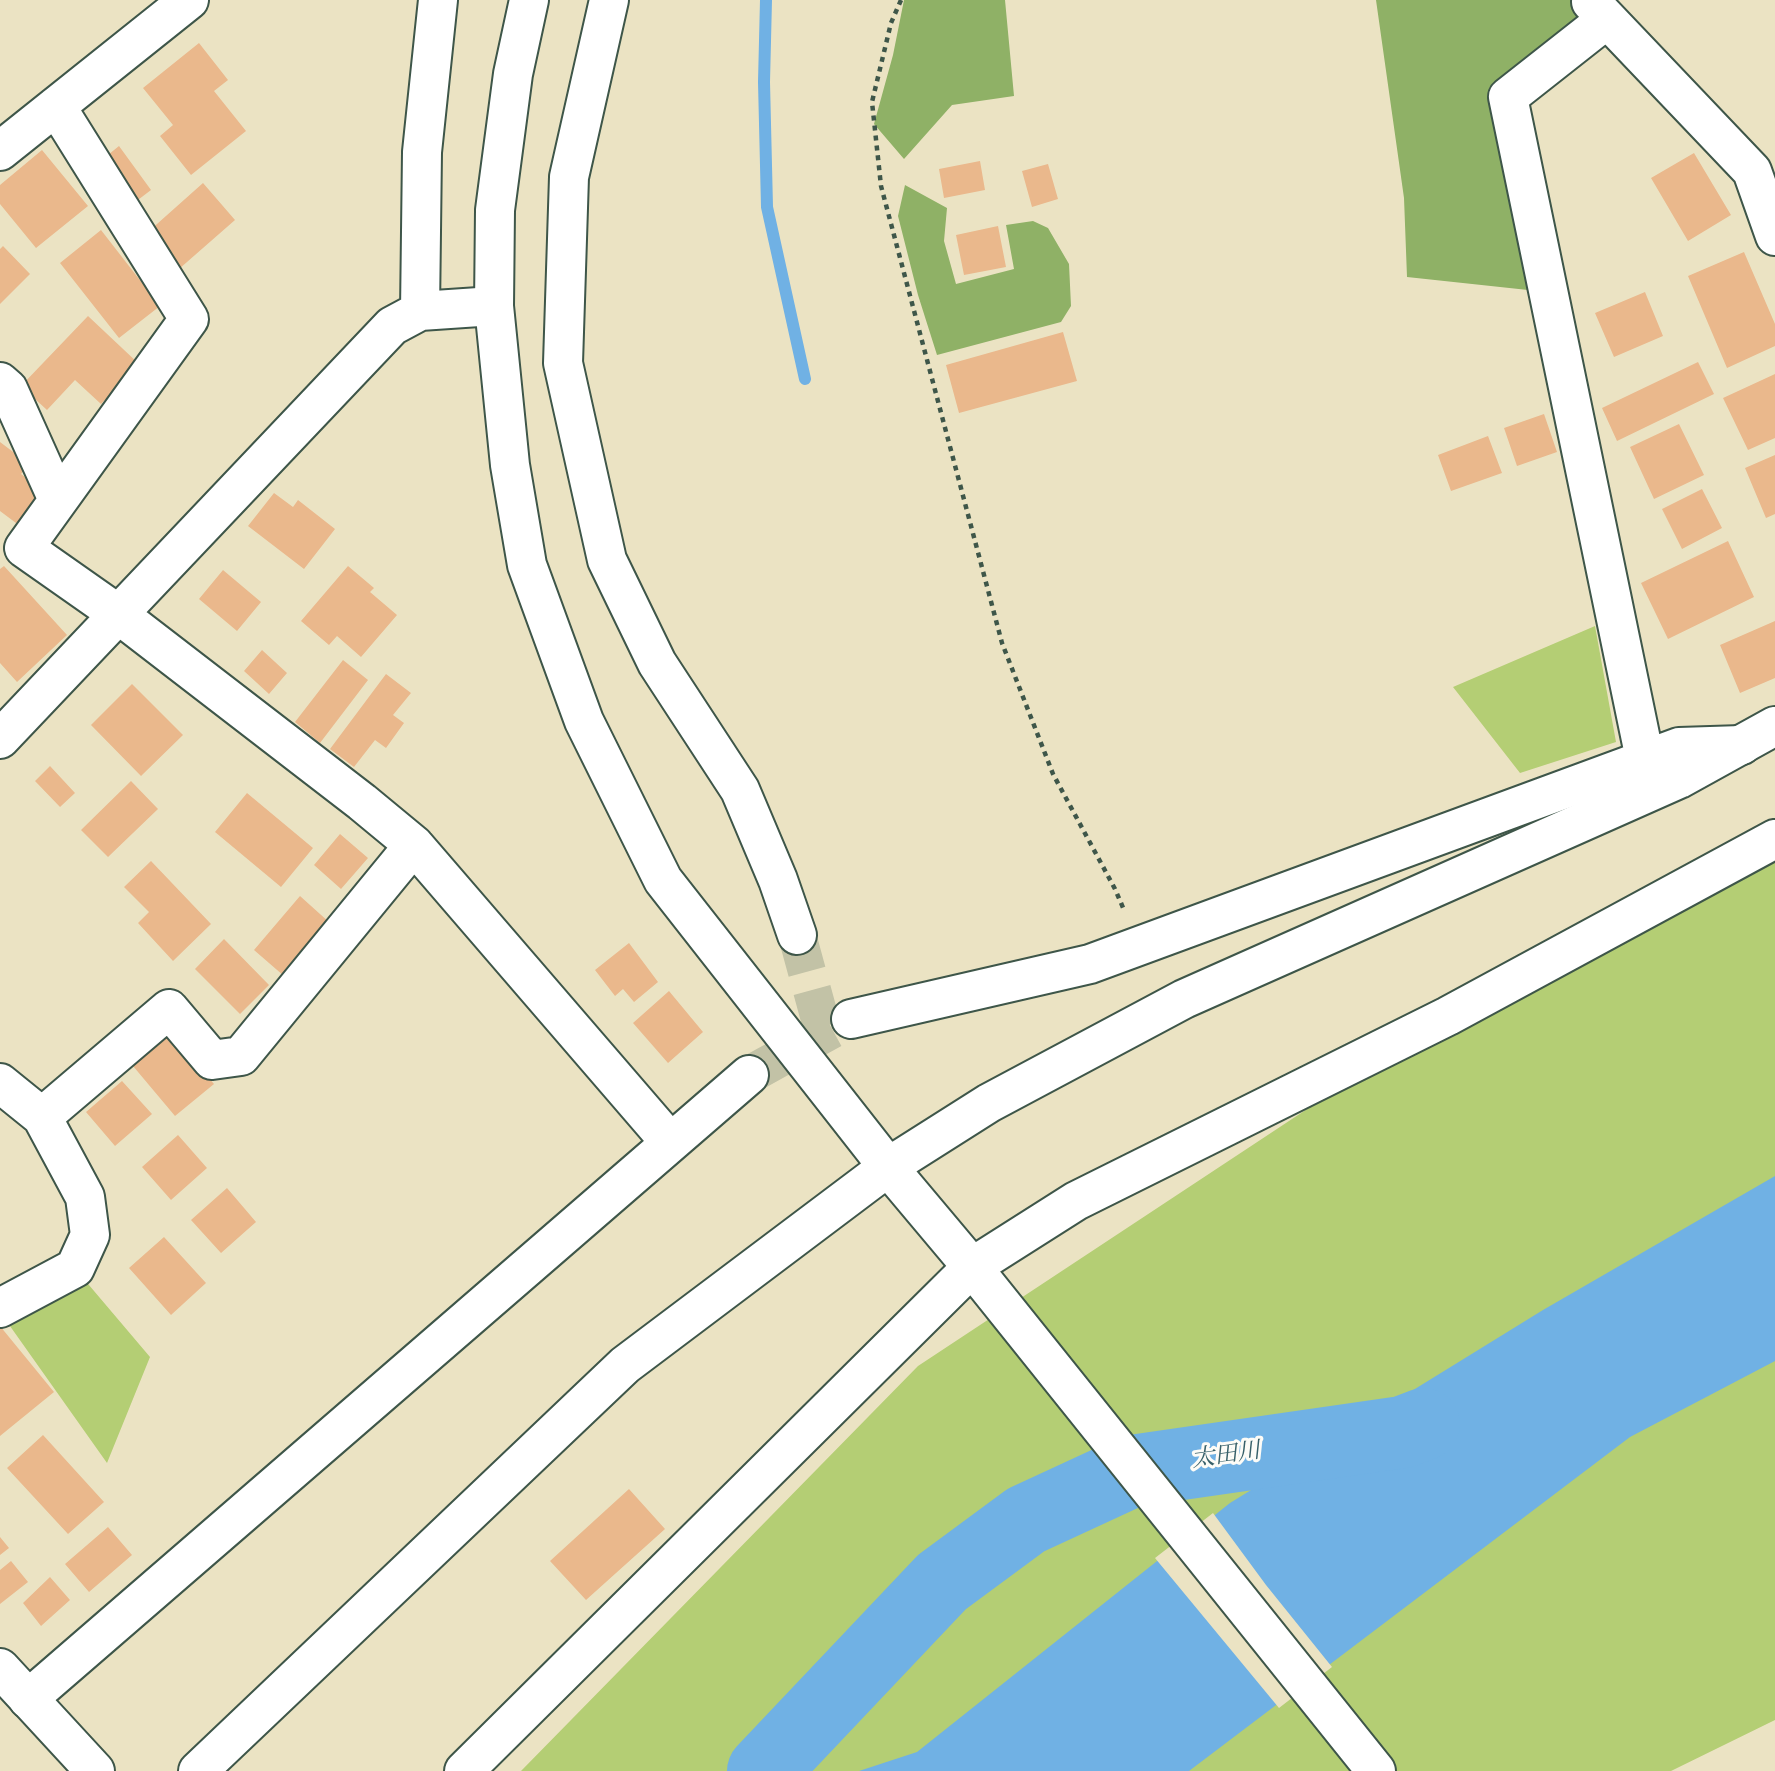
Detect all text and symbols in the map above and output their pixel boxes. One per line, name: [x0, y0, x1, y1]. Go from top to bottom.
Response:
water label: 太田川: [1190, 1439, 1262, 1475]

